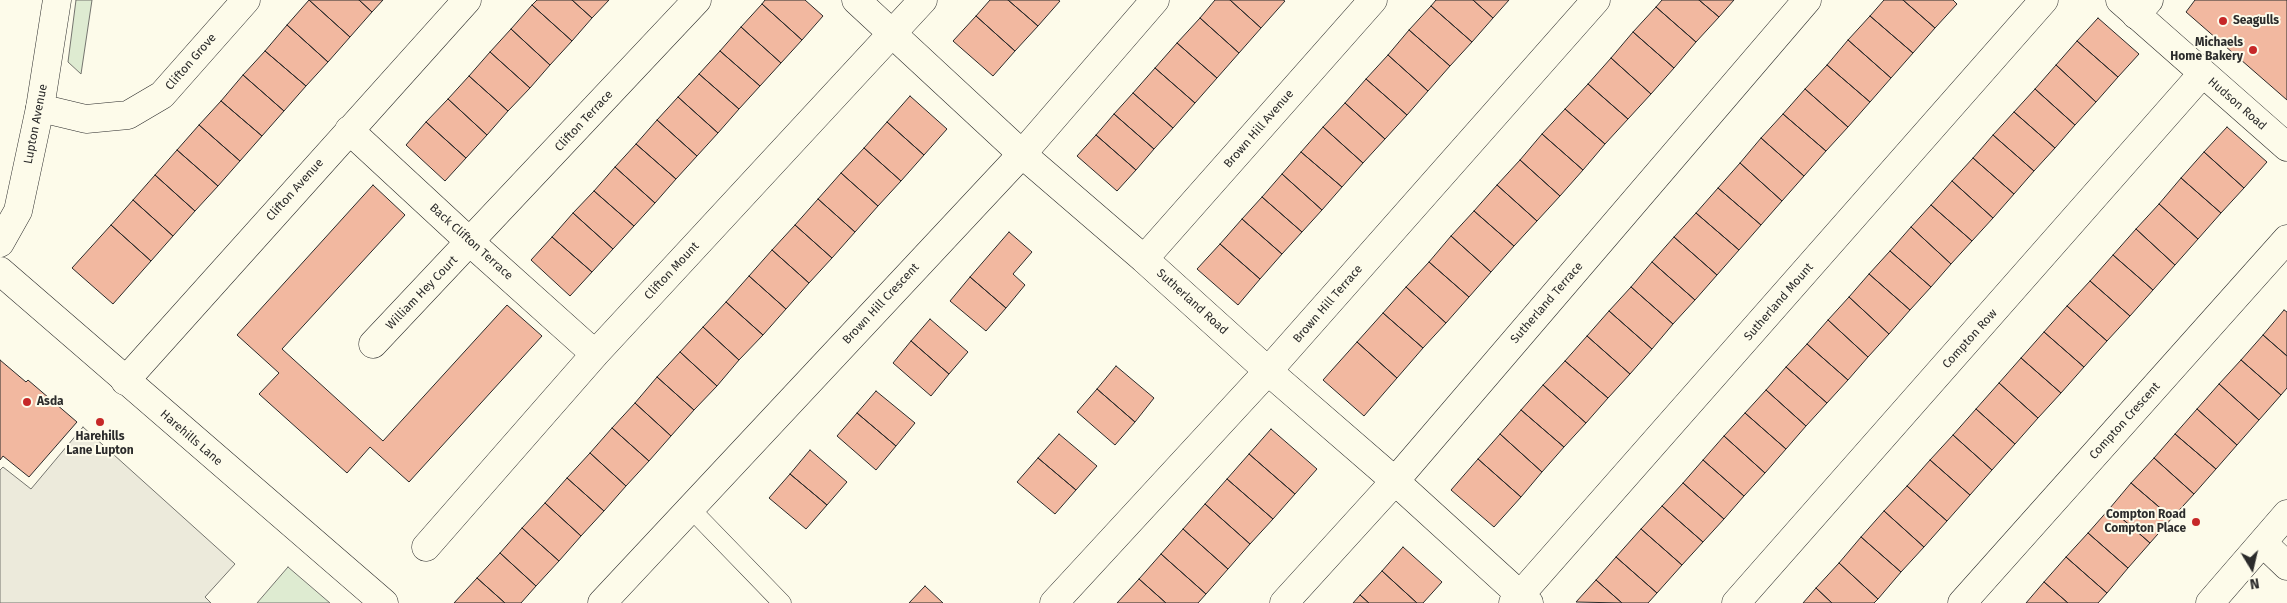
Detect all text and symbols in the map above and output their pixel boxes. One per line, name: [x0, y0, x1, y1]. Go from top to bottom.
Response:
place label: Seagulls: [2233, 14, 2279, 28]
marker: Seagulls: [2217, 15, 2229, 27]
street label: Clifton Grove: [163, 31, 219, 93]
place label: Michaels Home Bakery: [2170, 36, 2243, 64]
marker: Michaels Home Bakery: [2247, 44, 2259, 56]
street label: Hudson Road: [2205, 75, 2269, 133]
street label: Lupton Avenue: [21, 83, 51, 165]
street label: Clifton Terrace: [552, 87, 616, 155]
street label: Brown Hill Avenue: [1221, 87, 1297, 171]
street label: Clifton Avenue: [263, 156, 327, 224]
street label: Back Clifton Terrace: [426, 201, 516, 283]
street label: Clifton Mount: [642, 239, 702, 303]
street label: William Hey Court: [383, 253, 461, 333]
street label: Sutherland Terrace: [1508, 259, 1586, 347]
street label: Sutherland Mount: [1741, 260, 1817, 344]
street label: Brown Hill Crescent: [840, 261, 922, 347]
street label: Brown Hill Terrace: [1290, 262, 1366, 346]
street label: Sutherland Road: [1153, 266, 1231, 338]
street label: Compton Row: [1940, 306, 2000, 372]
street label: Compton Crescent: [2087, 380, 2163, 462]
place label: Asda: [37, 395, 64, 409]
marker: Asda: [21, 396, 33, 408]
street label: Harehills Lane: [157, 407, 225, 469]
marker: Harehills Lane Lupton: [94, 416, 106, 428]
place label: Harehills Lane Lupton: [66, 430, 134, 458]
place label: Compton Road Compton Place: [2105, 508, 2186, 536]
marker: Compton Road Compton Place: [2190, 516, 2202, 528]
north arrow: [2227, 543, 2277, 593]
text: N: [2249, 574, 2260, 592]

